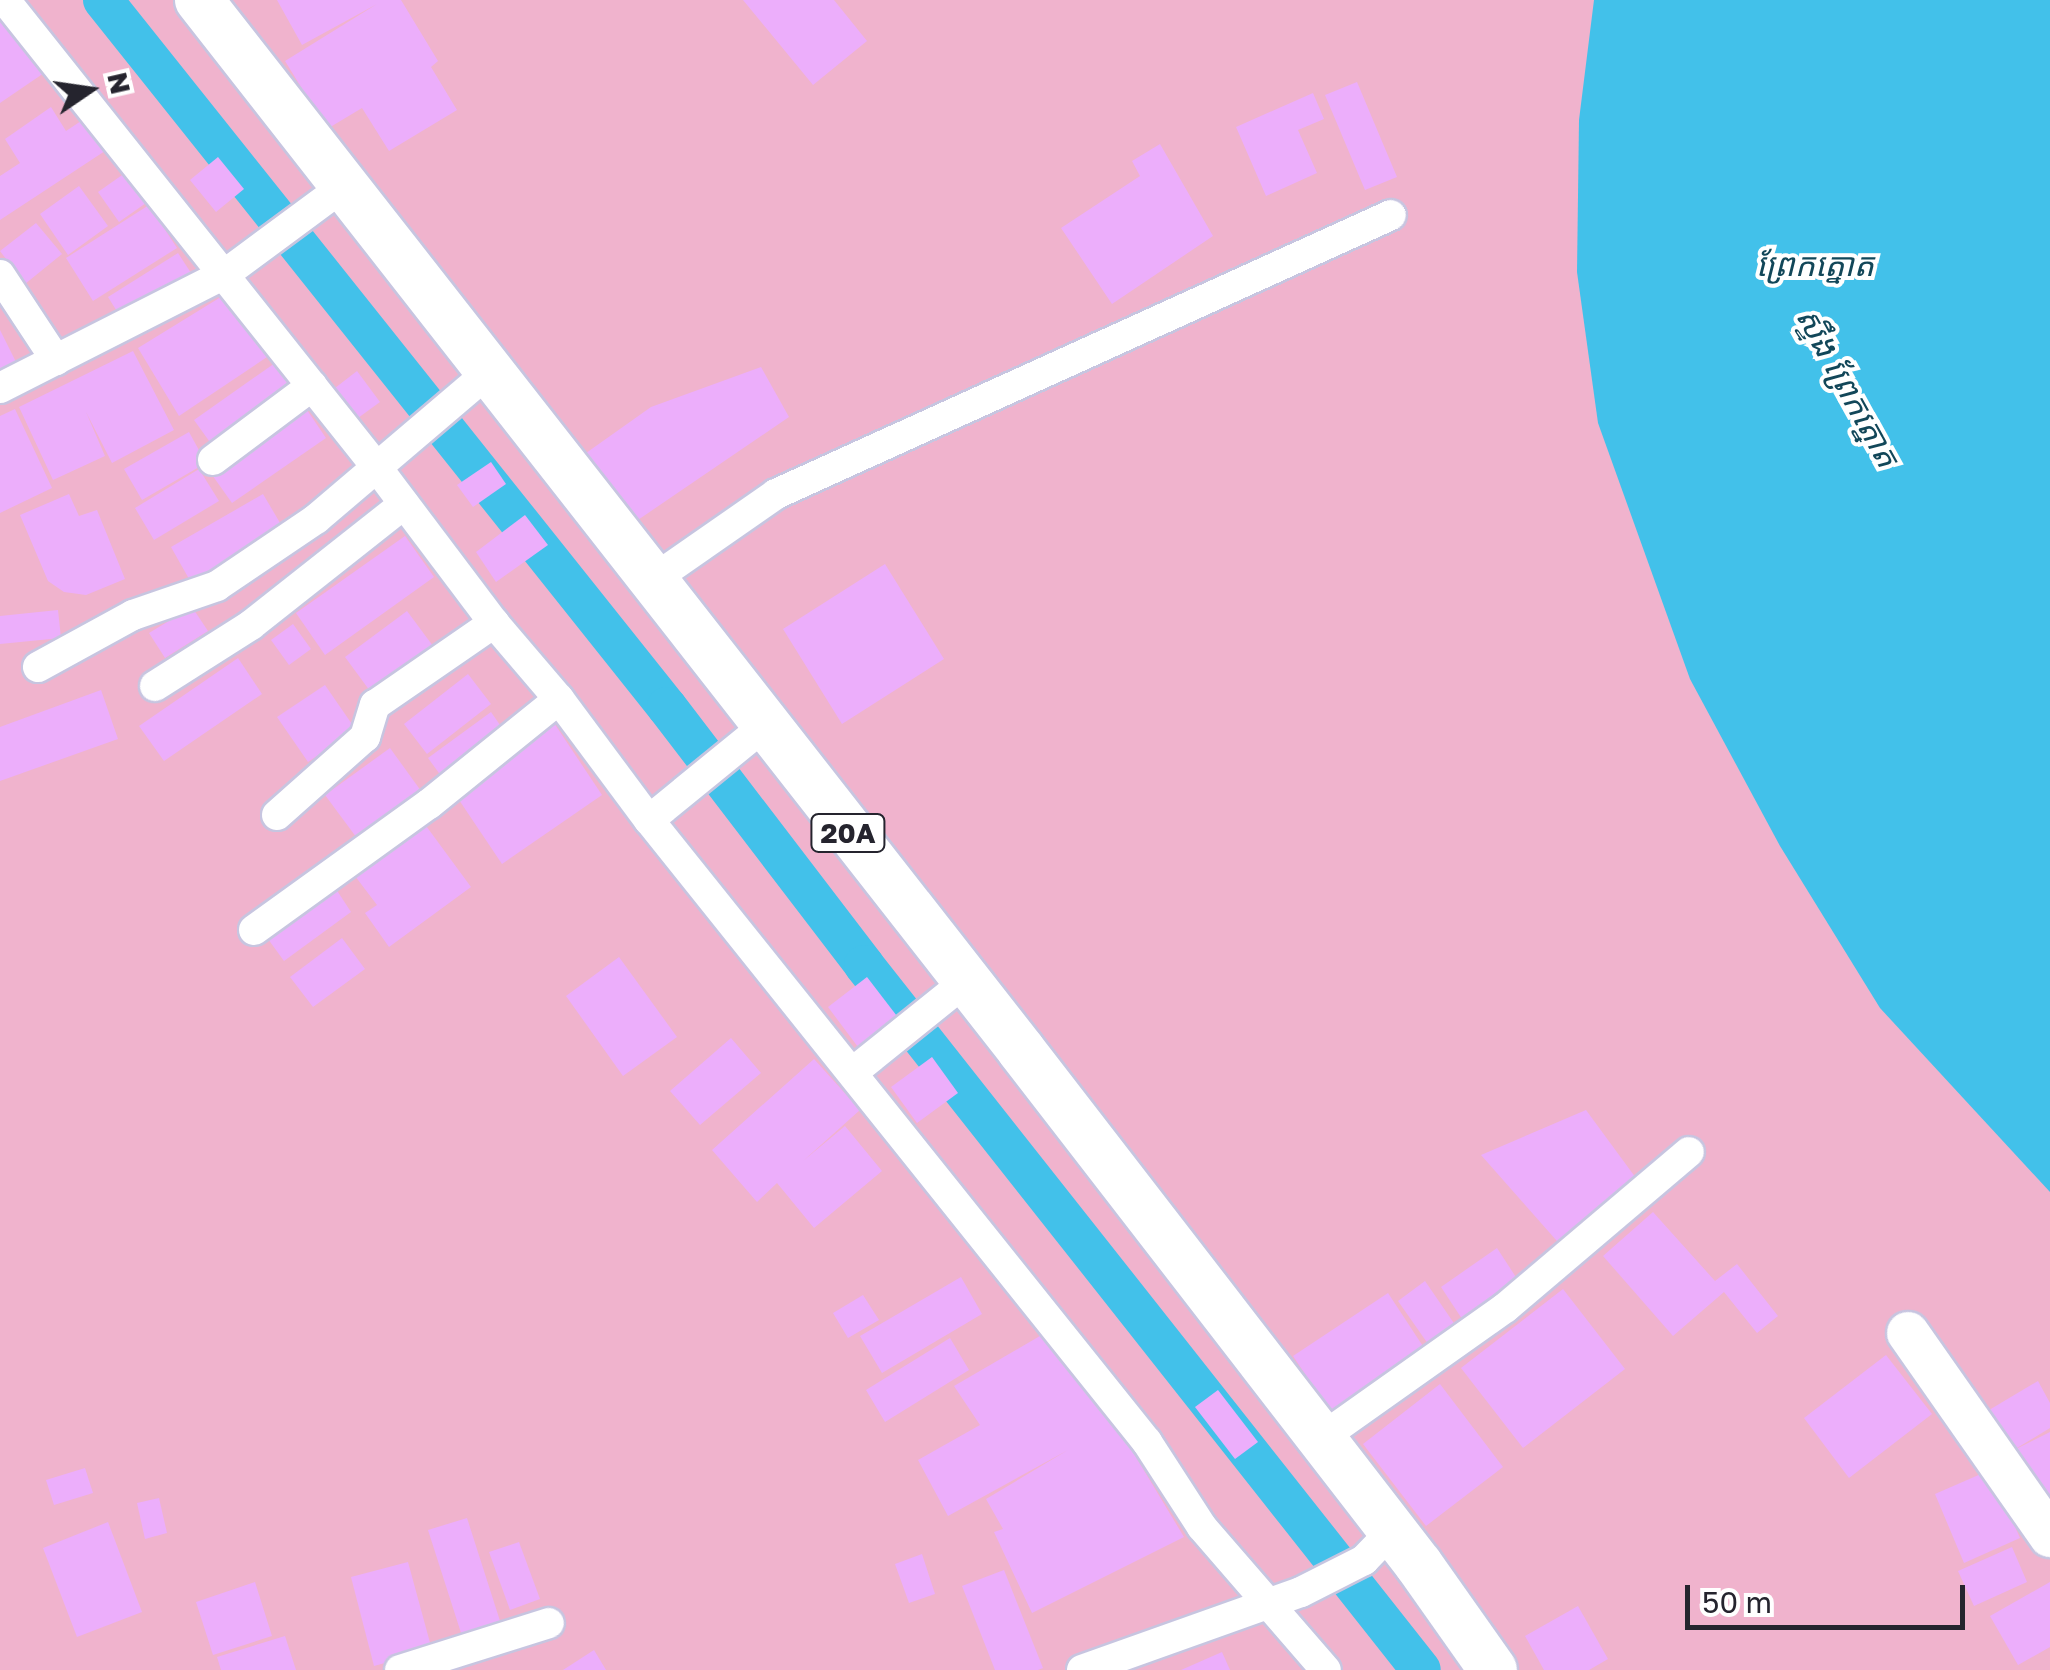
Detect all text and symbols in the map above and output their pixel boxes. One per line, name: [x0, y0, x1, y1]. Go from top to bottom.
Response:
north arrow: [40, 40, 140, 140]
text: N: [101, 69, 138, 97]
water label: ព្រែកត្នោត: [1756, 245, 1874, 283]
water label: ស្ទឹង ព្រែកត្នោត: [1789, 301, 1907, 473]
road number: 20A: [808, 810, 888, 856]
scale bar: [1690, 1565, 1970, 1627]
text: 50 m: [1702, 1584, 1772, 1620]

